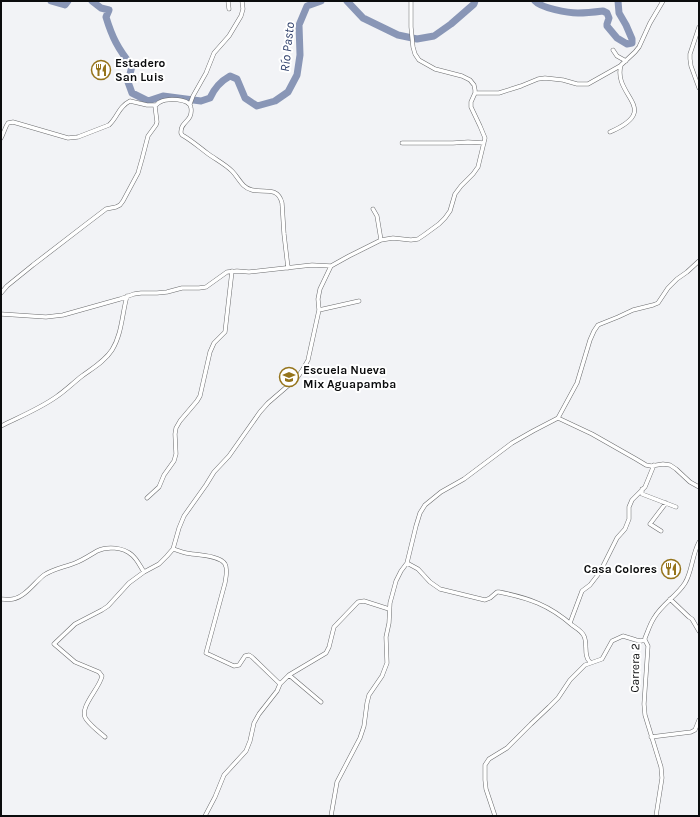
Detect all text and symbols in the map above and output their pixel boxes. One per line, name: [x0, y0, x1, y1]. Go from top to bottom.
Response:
water label: Río Pasto: [277, 21, 297, 73]
place label: Estadero San Luis: [115, 56, 166, 84]
restaurant icon: Estadero San Luis: [90, 59, 112, 81]
place label: Escuela Nueva Mix Aguapamba: [303, 363, 396, 391]
school or university icon: Escuela Nueva Mix Aguapamba: [278, 366, 300, 388]
restaurant icon: Casa Colores: [660, 558, 682, 580]
place label: Casa Colores: [584, 562, 657, 576]
street label: Carrera 2: [628, 643, 642, 693]

